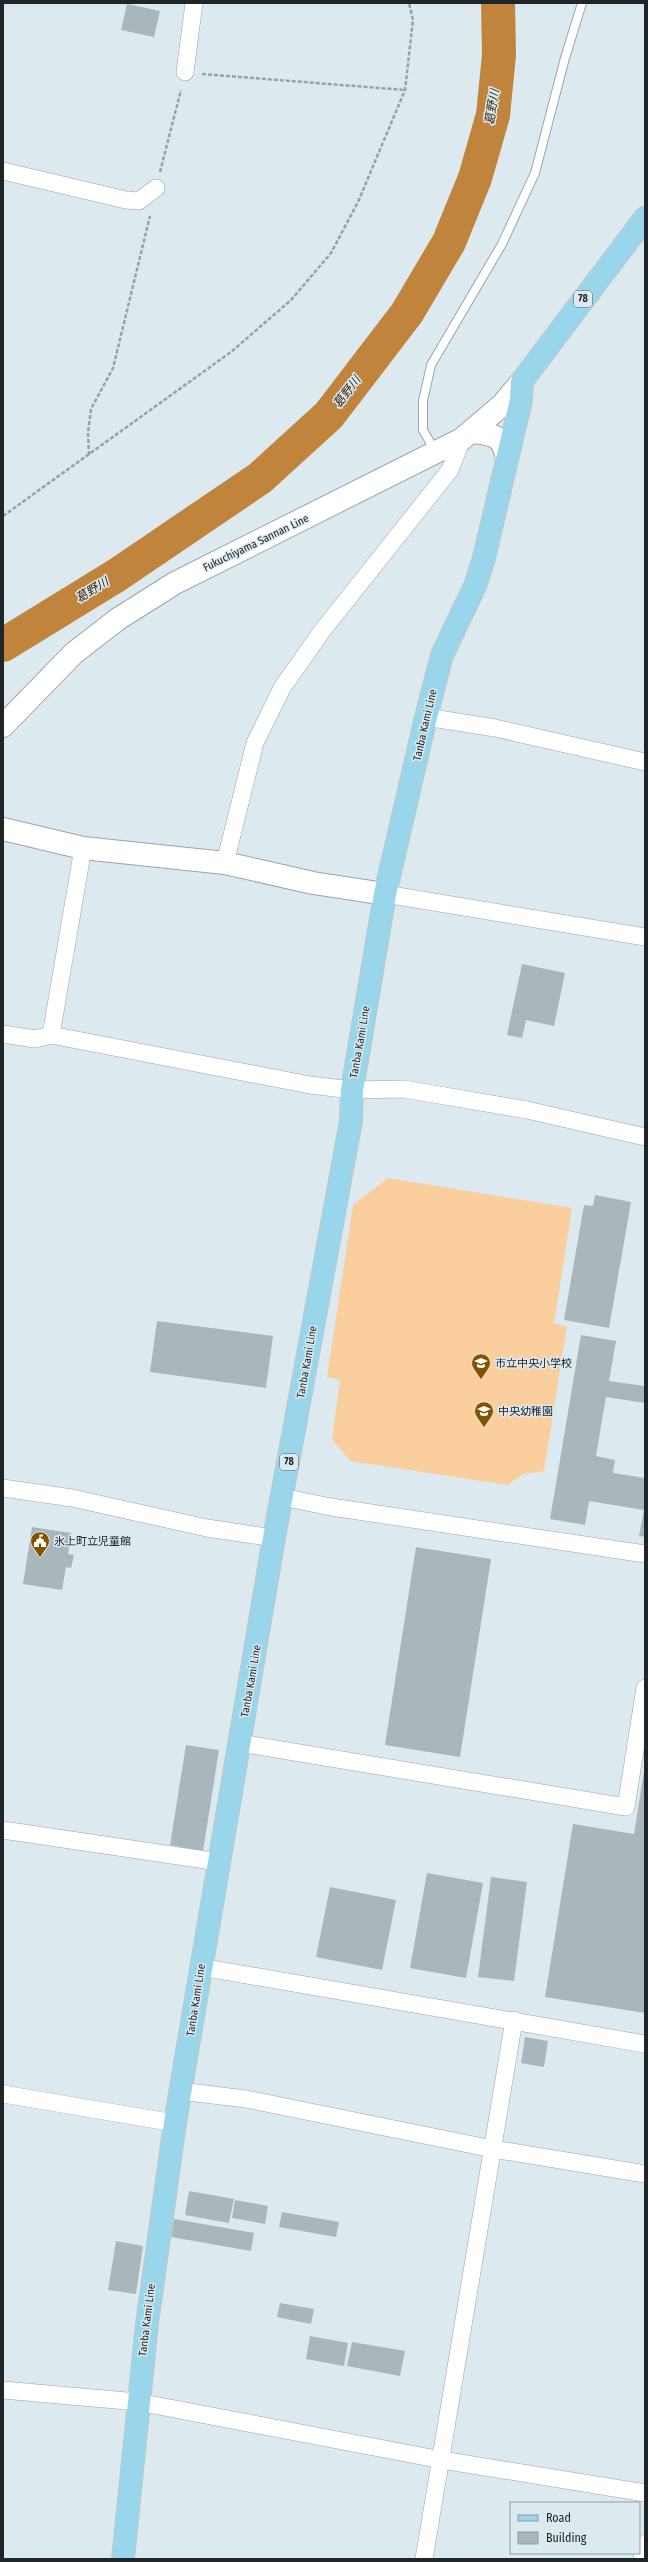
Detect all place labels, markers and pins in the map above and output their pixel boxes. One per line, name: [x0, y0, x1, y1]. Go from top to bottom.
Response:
school or university icon: 市立中央小学校: [470, 1352, 492, 1380]
place label: 市立中央小学校: [495, 1357, 572, 1370]
school or university icon: 中央幼稚園: [473, 1400, 495, 1428]
place label: 中央幼稚園: [498, 1405, 553, 1418]
public building icon: 氷上町立児童館: [29, 1530, 51, 1558]
place label: 氷上町立児童館: [54, 1535, 131, 1548]

